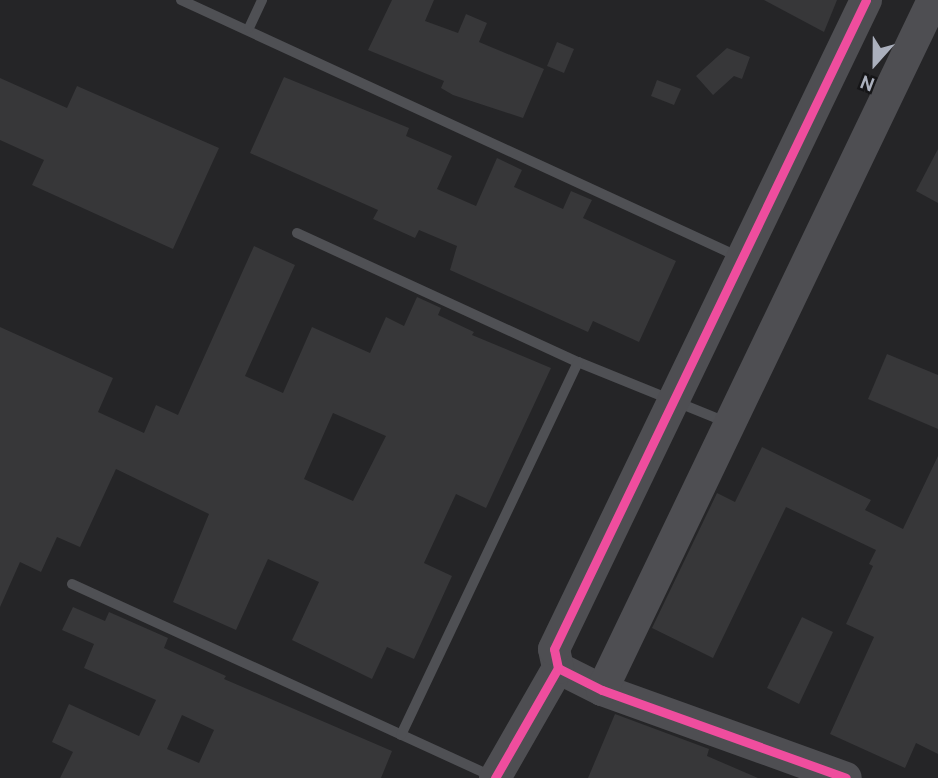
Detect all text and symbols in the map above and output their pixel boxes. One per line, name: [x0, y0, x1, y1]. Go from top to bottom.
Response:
north arrow: [840, 28, 910, 98]
text: N: [857, 70, 878, 96]

